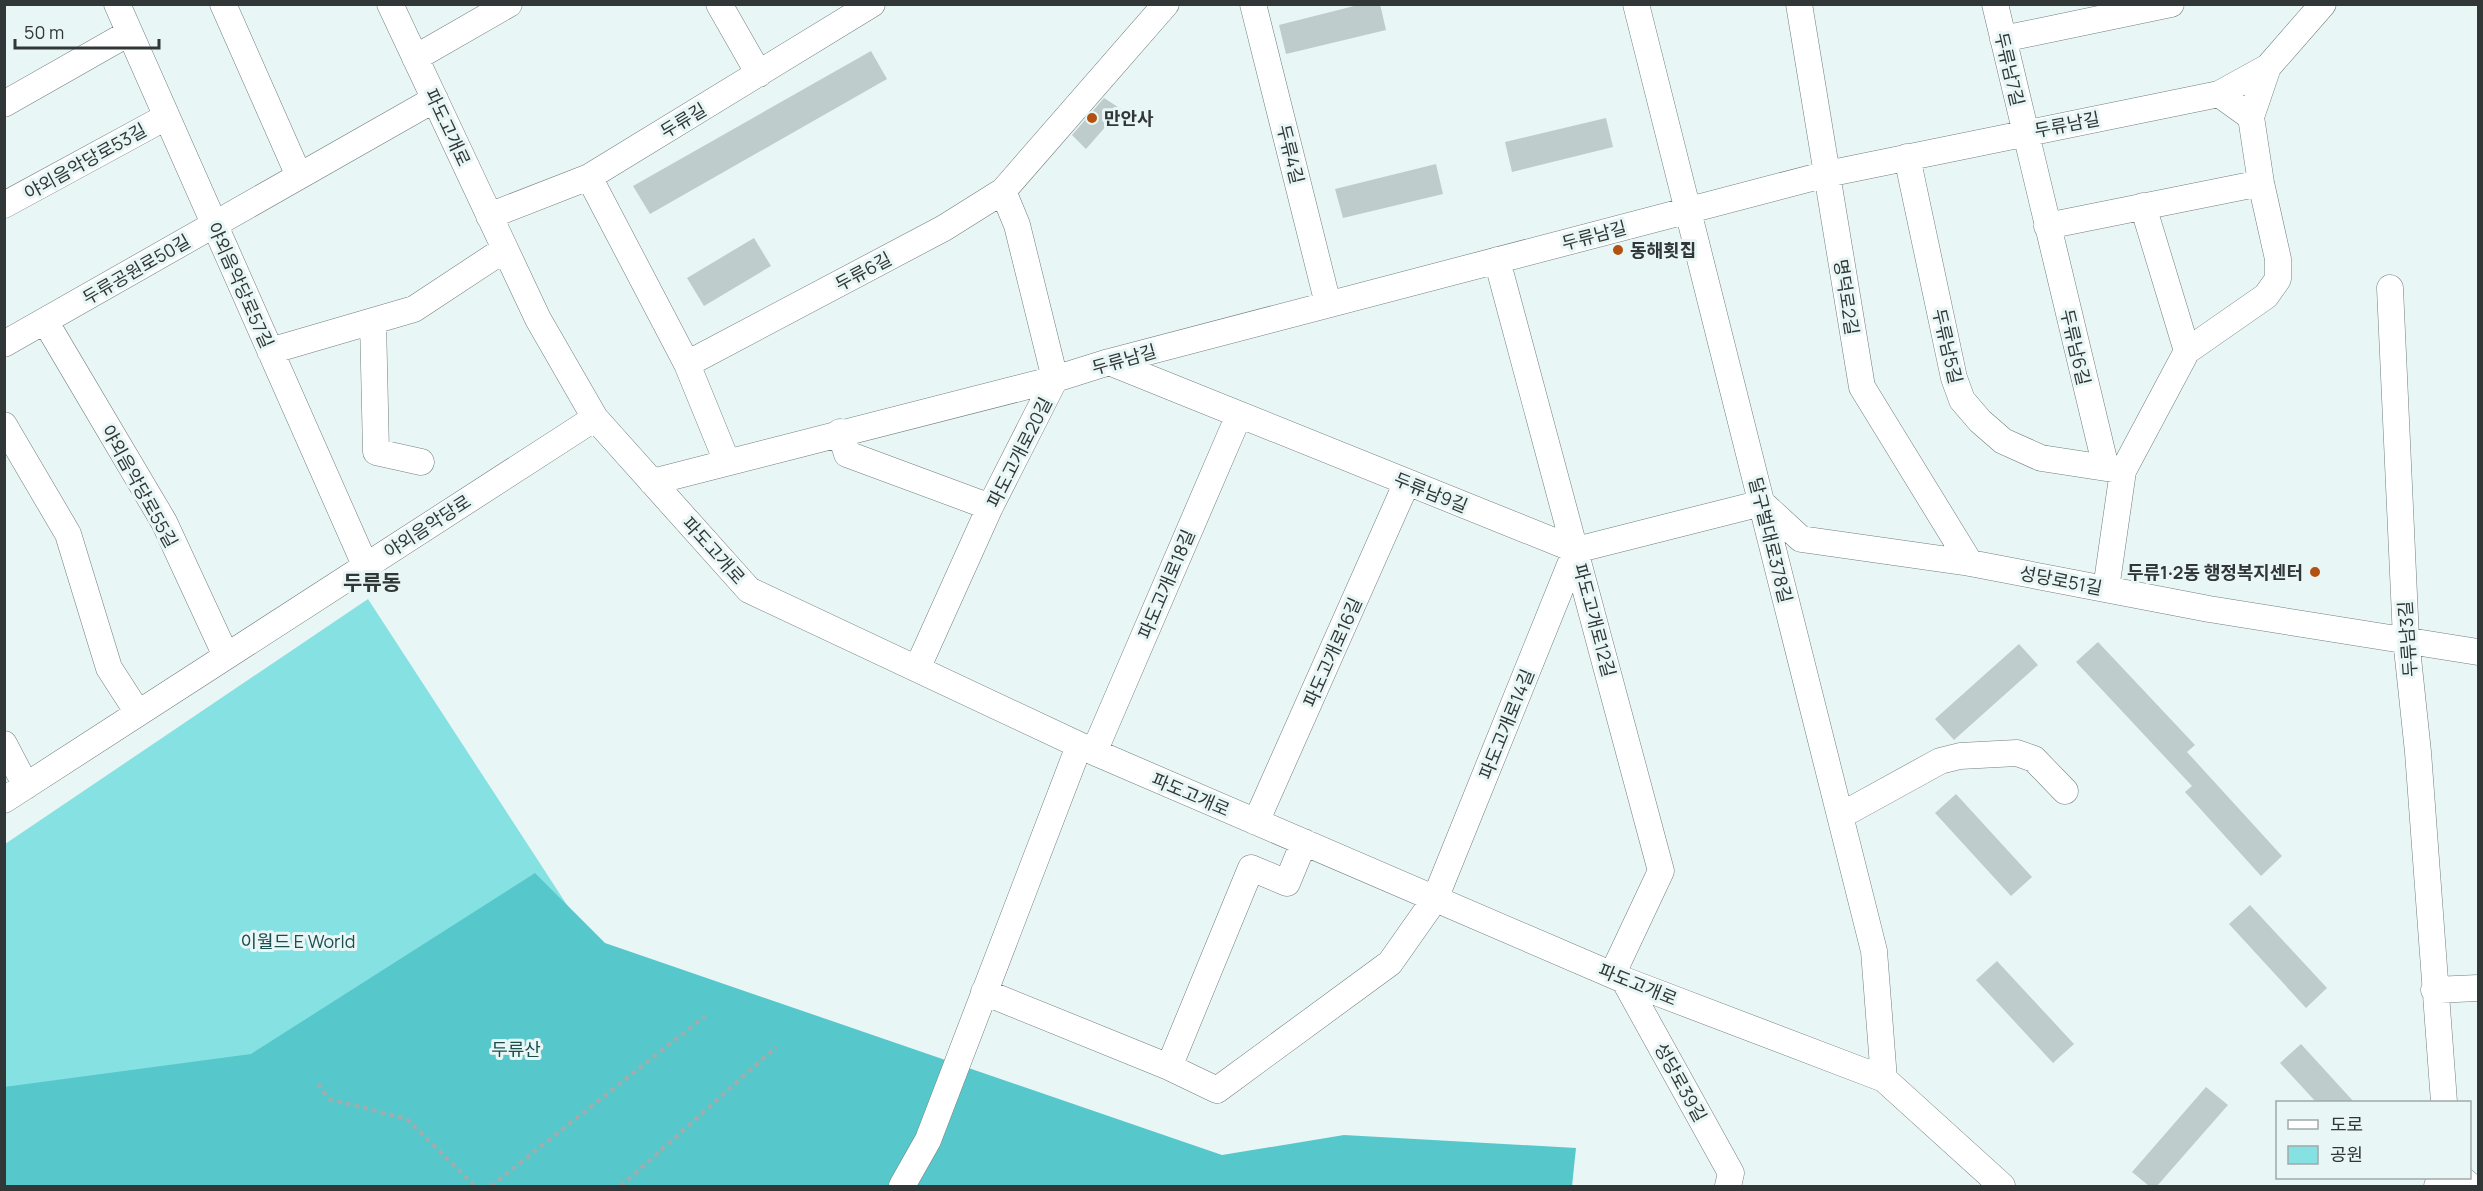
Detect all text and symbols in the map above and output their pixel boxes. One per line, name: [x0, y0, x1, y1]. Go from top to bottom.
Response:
scale bar: [15, 12, 159, 50]
text: 50 m: [24, 20, 64, 44]
street label: 두류남7길: [1990, 30, 2030, 108]
street label: 파도고개로: [420, 84, 476, 170]
street label: 두류길: [656, 97, 710, 143]
place label: 만안사: [1104, 106, 1154, 130]
street label: 두류남길: [2032, 106, 2102, 142]
marker: 만안사: [1085, 111, 1099, 125]
street label: 야외음악당로53길: [20, 117, 150, 205]
street label: 두류4길: [1272, 122, 1310, 186]
street label: 두류남길: [1559, 215, 1629, 255]
street label: 야외음악당로57길: [203, 218, 279, 352]
street label: 두류공원로50길: [78, 228, 194, 310]
place label: 동해횟집: [1630, 238, 1696, 262]
marker: 동해횟집: [1611, 243, 1625, 257]
street label: 두류6길: [830, 246, 896, 296]
street label: 명덕로2길: [1829, 257, 1865, 337]
street label: 두류남5길: [1928, 306, 1968, 386]
street label: 두류남6길: [2056, 307, 2096, 387]
street label: 두류남길: [1089, 338, 1159, 380]
street label: 파도고개로20길: [981, 393, 1057, 511]
street label: 야외음악당로55길: [96, 420, 184, 552]
street label: 두류남9길: [1391, 466, 1471, 518]
street label: 달구벌대로378길: [1744, 475, 1798, 605]
street label: 야외음악당로: [379, 489, 475, 563]
street label: 파도고개로: [677, 511, 751, 589]
street label: 파도고개로18길: [1132, 526, 1200, 642]
street label: 성당로51길: [2018, 560, 2104, 600]
place label: 두류1·2동 행정복지센터: [2127, 560, 2303, 584]
street label: 파도고개로12길: [1568, 561, 1622, 679]
marker: 두류1·2동 행정복지센터: [2308, 565, 2322, 579]
district label: 두류동: [343, 568, 401, 596]
street label: 파도고개로16길: [1297, 593, 1367, 711]
street label: 두류남3길: [2392, 600, 2422, 678]
street label: 파도고개로14길: [1473, 665, 1539, 783]
street label: 파도고개로: [1148, 767, 1234, 821]
park label: 이월드 E World: [241, 929, 355, 953]
street label: 파도고개로: [1595, 957, 1681, 1011]
park label: 두류산: [491, 1037, 541, 1061]
street label: 성당로39길: [1649, 1038, 1713, 1126]
legend: [2276, 1101, 2471, 1179]
text: 도로: [2330, 1112, 2363, 1136]
text: 공원: [2330, 1142, 2363, 1166]

